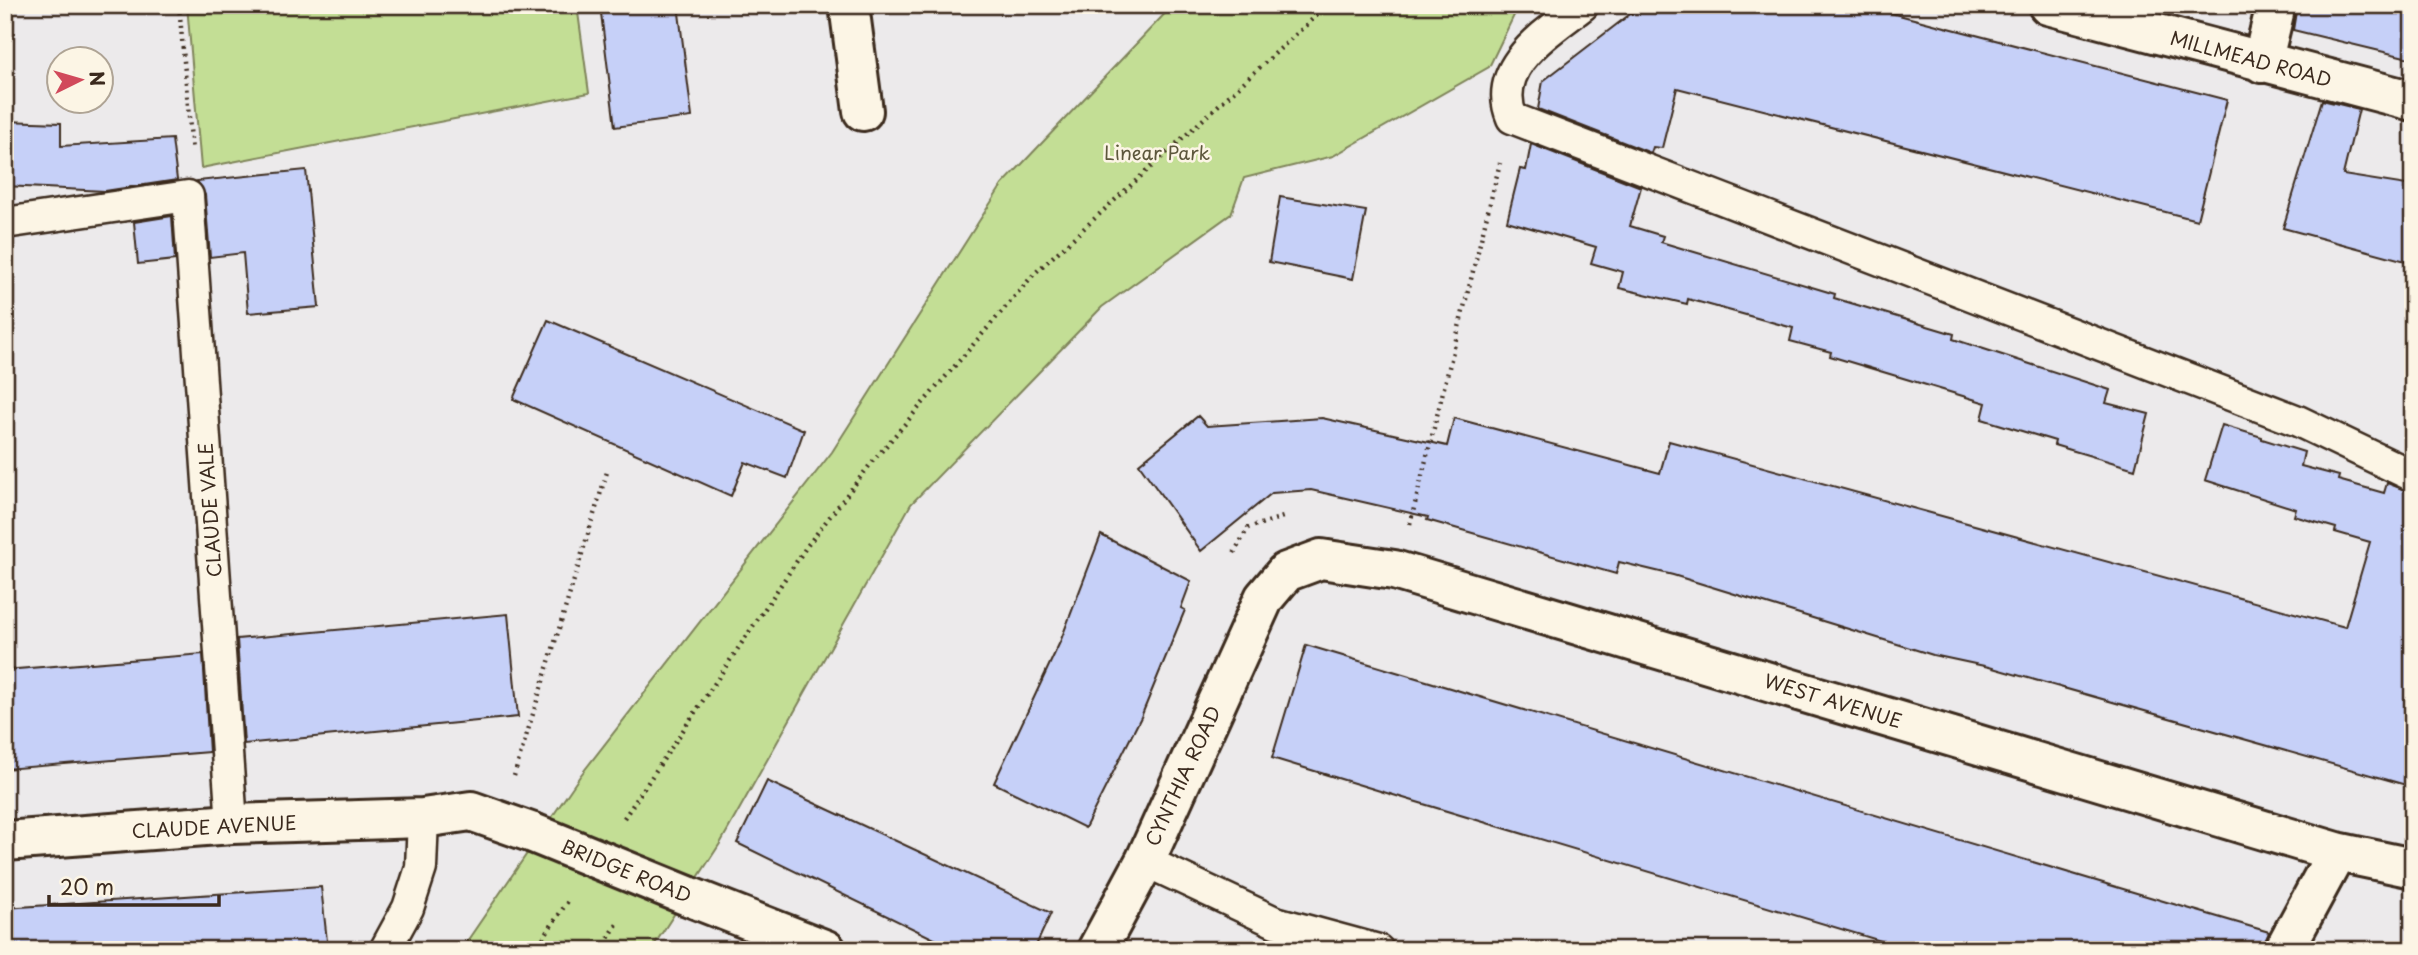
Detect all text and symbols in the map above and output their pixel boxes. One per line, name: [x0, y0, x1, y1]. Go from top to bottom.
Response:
street label: MILLMEAD ROAD: [2167, 23, 2335, 93]
north arrow: [46, 46, 116, 116]
text: N: [83, 70, 113, 87]
park label: Linear Park: [1104, 138, 1210, 166]
street label: CLAUDE VALE: [190, 442, 228, 578]
street label: WEST AVENUE: [1761, 666, 1906, 734]
street label: CYNTHIA ROAD: [1137, 701, 1227, 850]
street label: CLAUDE AVENUE: [131, 808, 297, 844]
street label: BRIDGE ROAD: [557, 831, 696, 909]
scale bar: [49, 864, 219, 908]
text: 20 m: [60, 870, 114, 902]

